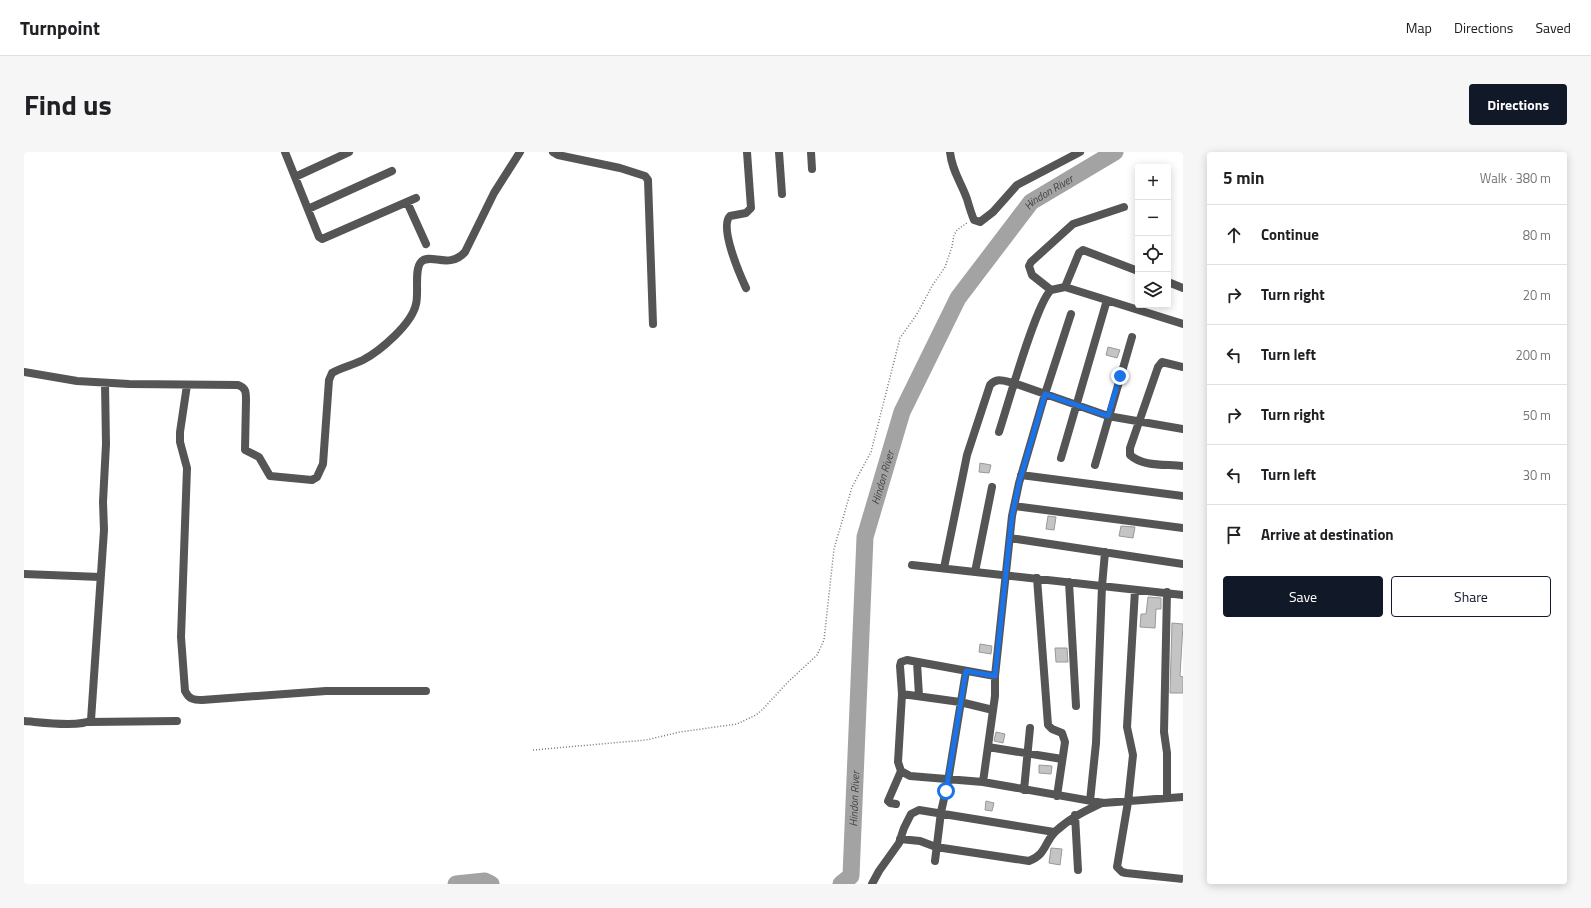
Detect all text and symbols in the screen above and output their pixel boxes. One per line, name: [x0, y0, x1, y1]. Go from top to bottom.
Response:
text: Turnpoint: [20, 13, 100, 42]
text: Map: [1406, 17, 1432, 38]
text: Directions: [1454, 17, 1513, 38]
text: Saved: [1535, 17, 1571, 38]
text: Find us: [24, 83, 112, 126]
button: Directions: [1469, 84, 1567, 125]
map controls: [1135, 164, 1171, 308]
button: +: [1135, 164, 1171, 200]
text: 5 min: [1223, 165, 1264, 191]
text: Walk · 380 m: [1480, 168, 1551, 188]
water label: Hindon River: [1020, 170, 1077, 213]
button: −: [1135, 200, 1171, 236]
text: Continue: [1261, 223, 1319, 246]
icon: ahead: [1223, 224, 1245, 246]
text: 80 m: [1523, 225, 1551, 245]
button: locate: [1135, 236, 1171, 272]
button: layers: [1135, 272, 1171, 308]
text: Turn right: [1261, 283, 1325, 306]
icon: right: [1223, 284, 1245, 306]
text: 20 m: [1523, 285, 1551, 305]
text: Turn left: [1261, 343, 1316, 366]
icon: left: [1223, 344, 1245, 366]
text: 200 m: [1515, 345, 1551, 365]
route end: [1111, 367, 1129, 385]
text: Turn right: [1261, 403, 1325, 426]
icon: right: [1223, 404, 1245, 426]
text: 50 m: [1523, 405, 1551, 425]
water label: Hindon River: [867, 447, 899, 506]
text: Turn left: [1261, 463, 1316, 486]
icon: left: [1223, 464, 1245, 486]
text: 30 m: [1523, 465, 1551, 485]
text: Arrive at destination: [1261, 523, 1394, 546]
icon: arrive: [1223, 524, 1245, 546]
button: Save: [1223, 576, 1383, 617]
button: Share: [1391, 576, 1551, 617]
water label: Hindon River: [845, 769, 863, 827]
route start: [937, 782, 955, 800]

